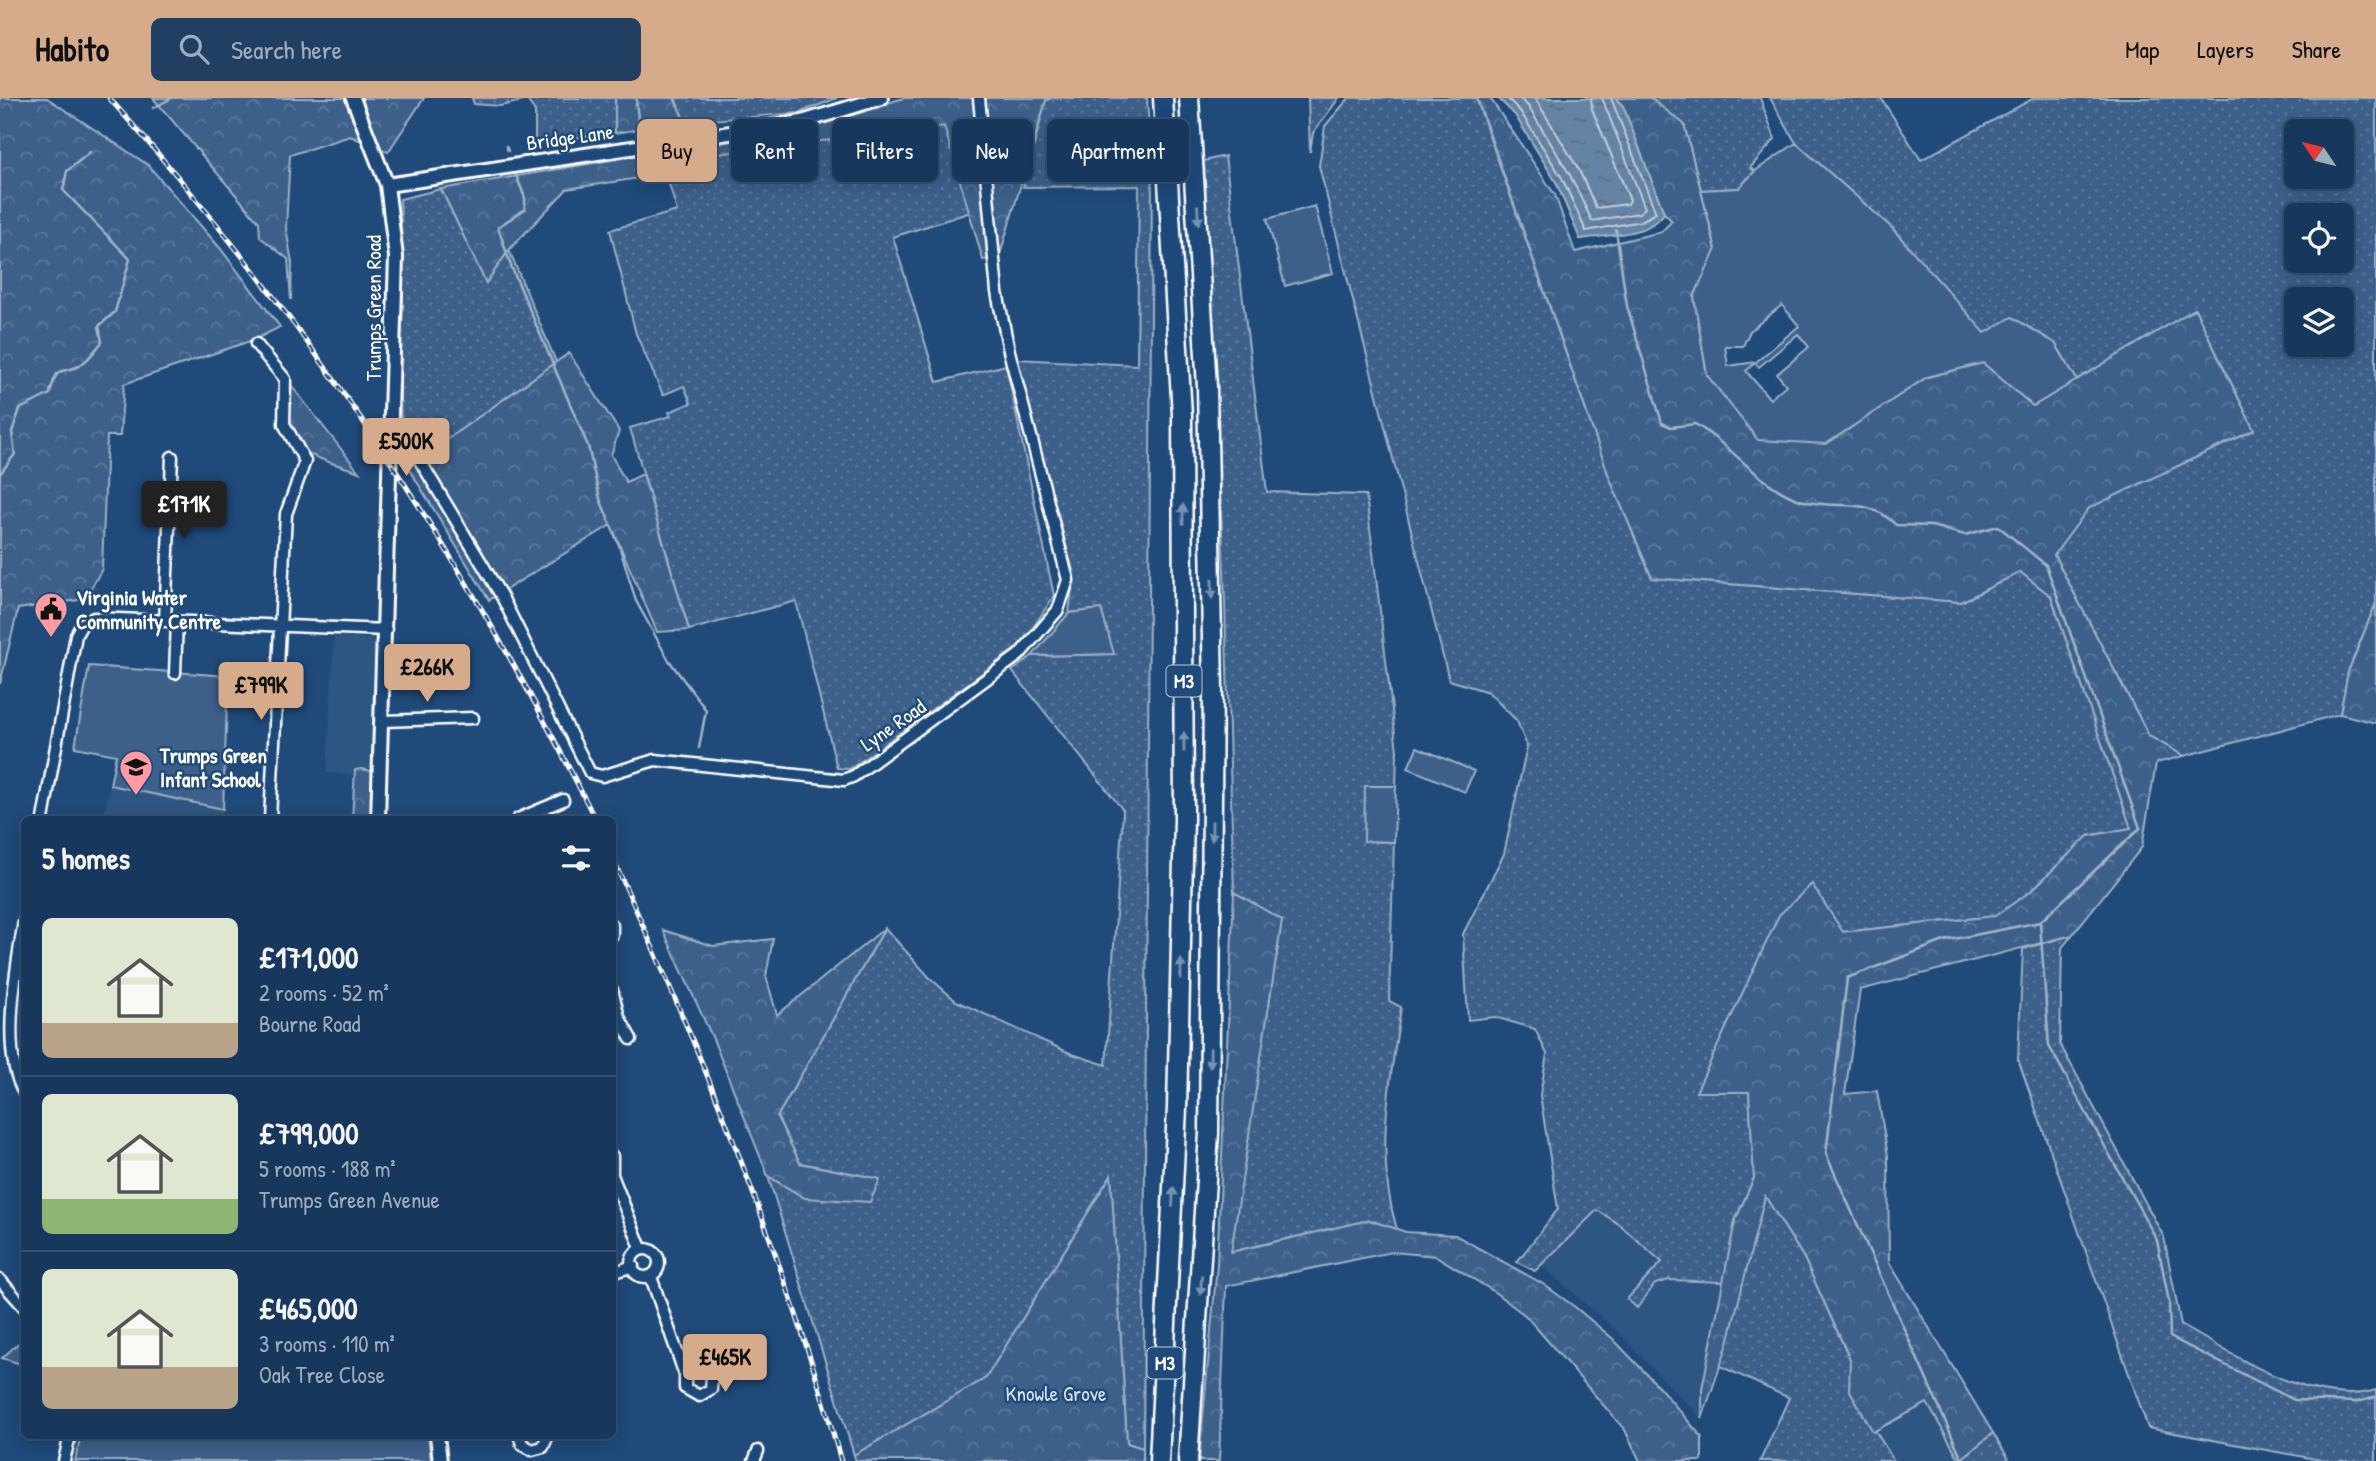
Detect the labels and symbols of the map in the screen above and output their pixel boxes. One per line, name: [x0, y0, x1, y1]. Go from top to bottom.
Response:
street label: Bridge Lane: [524, 117, 616, 157]
north arrow: [2284, 119, 2354, 189]
one-way arrow: [1193, 204, 1204, 226]
street label: Trumps Green Road: [359, 235, 388, 381]
pin: £500K: [357, 418, 455, 478]
pin: £171K: [135, 482, 233, 541]
one-way arrow: [1177, 503, 1189, 525]
one-way arrow: [1206, 578, 1218, 600]
place label: Virginia Water Community Centre: [76, 583, 222, 637]
public building icon: Virginia Water Community Centre: [32, 590, 70, 639]
pin: £266K: [378, 644, 476, 704]
pin: £799K: [212, 662, 310, 722]
road number: M3: [1166, 666, 1202, 696]
street label: Lyne Road: [854, 692, 932, 758]
one-way arrow: [1178, 731, 1190, 753]
place label: Trumps Green Infant School: [159, 741, 267, 794]
school or university icon: Trumps Green Infant School: [117, 748, 155, 797]
one-way arrow: [1206, 820, 1218, 842]
one-way arrow: [1175, 958, 1186, 980]
one-way arrow: [1204, 1047, 1216, 1069]
one-way arrow: [1168, 1185, 1179, 1207]
one-way arrow: [1195, 1275, 1206, 1297]
pin: £465K: [676, 1334, 774, 1394]
road number: M3: [1148, 1348, 1182, 1378]
park label: Knowle Grove: [1006, 1379, 1106, 1408]

